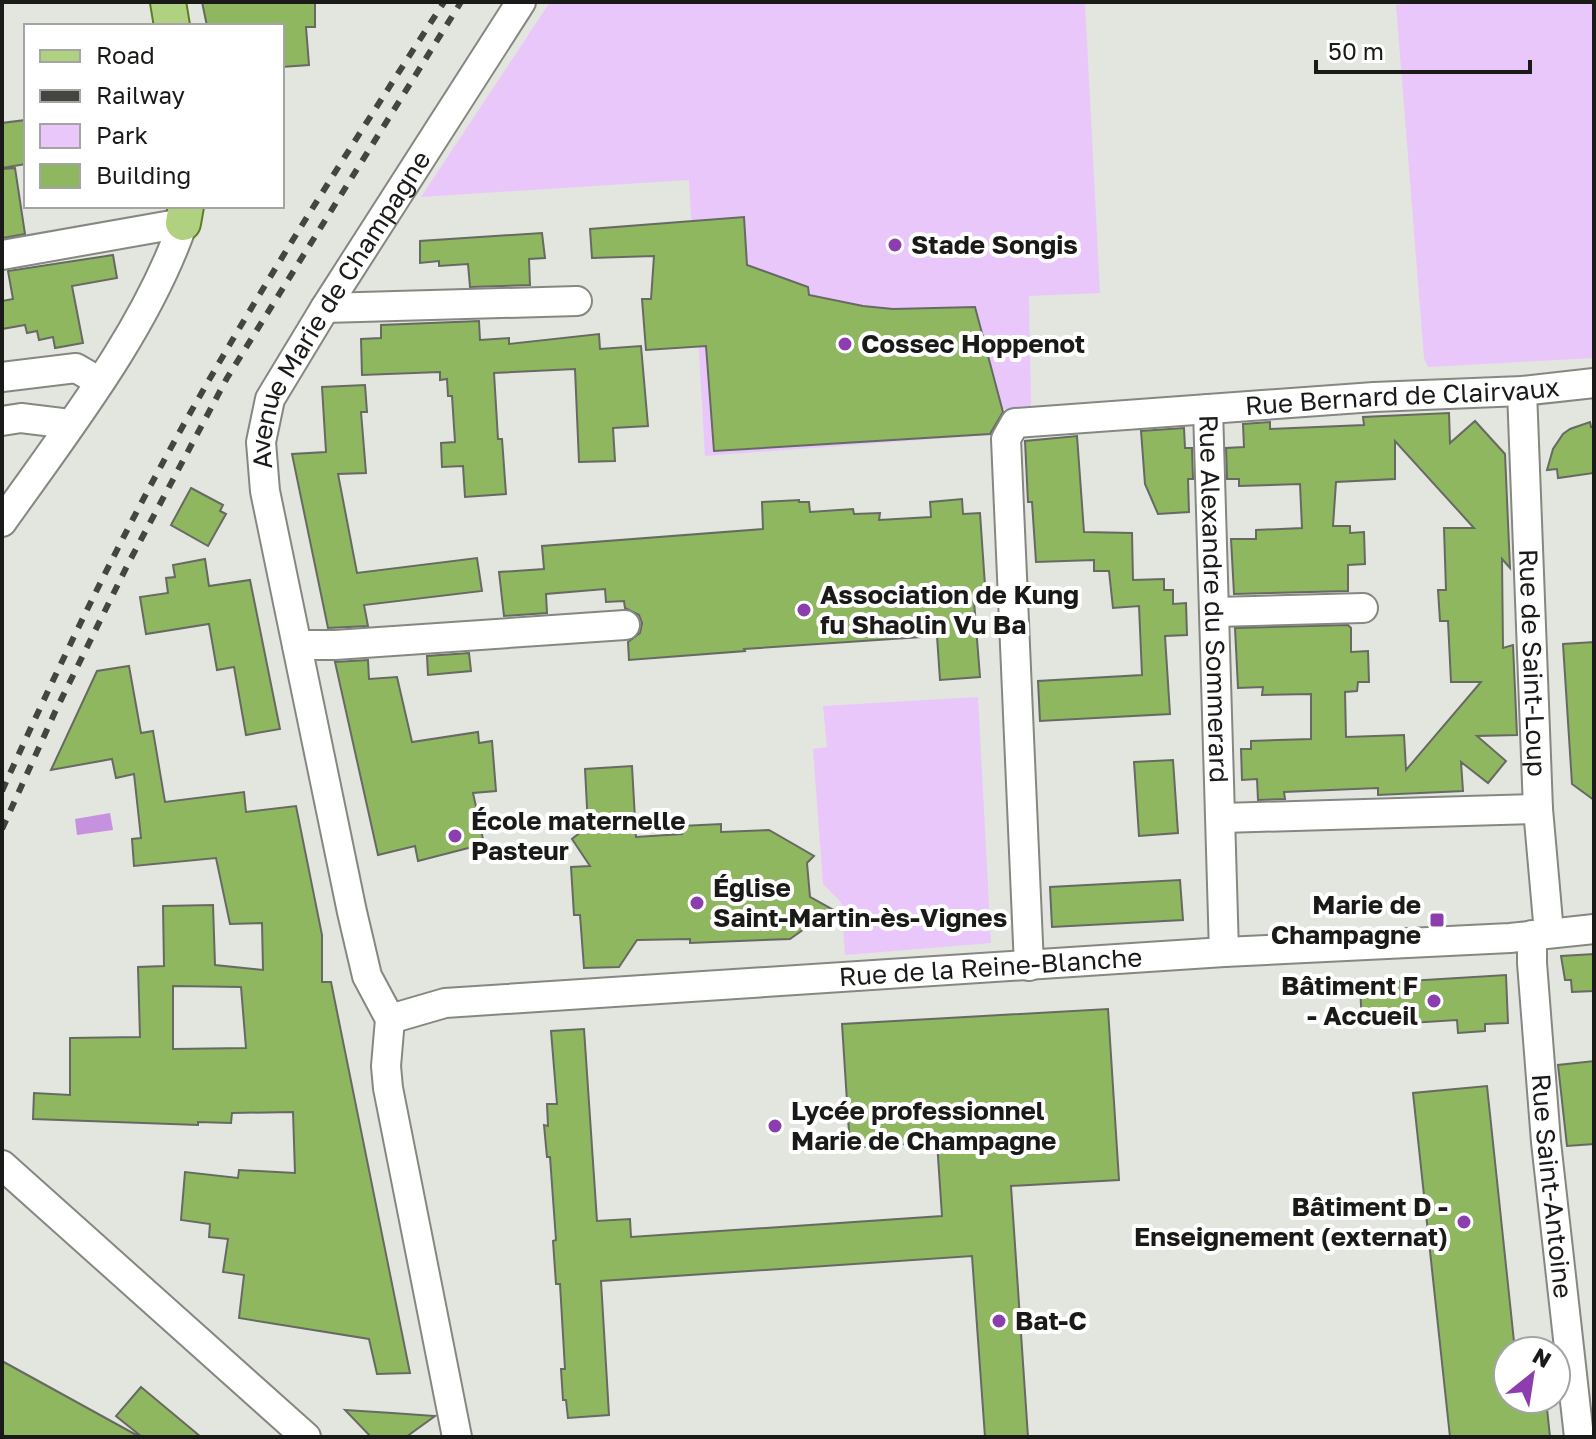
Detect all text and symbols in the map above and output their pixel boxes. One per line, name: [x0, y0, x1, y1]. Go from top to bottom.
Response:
legend: [24, 24, 284, 208]
scale bar: [1316, 24, 1530, 74]
text: 50 m: [1328, 36, 1384, 65]
text: Road: [96, 40, 155, 69]
text: Railway: [96, 80, 185, 109]
text: Park: [96, 120, 148, 149]
street label: Avenue Marie de Champagne: [245, 145, 437, 470]
text: Building: [96, 160, 191, 189]
place label: Stade Songis: [911, 229, 1078, 260]
marker: Stade Songis: [886, 236, 904, 254]
place label: Cossec Hoppenot: [861, 328, 1085, 359]
marker: Cossec Hoppenot: [836, 335, 854, 353]
street label: Rue Bernard de Clairvaux: [1244, 371, 1561, 421]
street label: Rue Alexandre du Sommerard: [1193, 414, 1235, 783]
street label: Rue de Saint-Loup: [1513, 548, 1553, 777]
place label: Association de Kung fu Shaolin Vu Ba: [820, 579, 1079, 640]
marker: Association de Kung fu Shaolin Vu Ba: [795, 601, 813, 619]
place label: École maternelle Pasteur: [471, 805, 685, 866]
marker: École maternelle Pasteur: [446, 827, 464, 845]
place label: Église Saint-Martin-ès-Vignes: [713, 872, 1007, 933]
place label: Marie de Champagne: [1271, 889, 1421, 950]
marker: Église Saint-Martin-ès-Vignes: [688, 894, 706, 912]
marker: Marie de Champagne: [1428, 911, 1446, 929]
street label: Rue de la Reine-Blanche: [838, 941, 1143, 992]
place label: Bâtiment F - Accueil: [1281, 970, 1418, 1031]
marker: Bâtiment F - Accueil: [1425, 992, 1443, 1010]
street label: Rue Saint-Antoine: [1526, 1073, 1579, 1300]
place label: Lycée professionnel Marie de Champagne: [791, 1095, 1056, 1156]
marker: Lycée professionnel Marie de Champagne: [766, 1117, 784, 1135]
place label: Bâtiment D - Enseignement (externat): [1134, 1191, 1448, 1252]
marker: Bâtiment D - Enseignement (externat): [1455, 1213, 1473, 1231]
place label: Bat-C: [1015, 1305, 1087, 1336]
marker: Bat-C: [990, 1312, 1008, 1330]
north arrow: [1492, 1335, 1572, 1415]
text: N: [1528, 1341, 1556, 1373]

